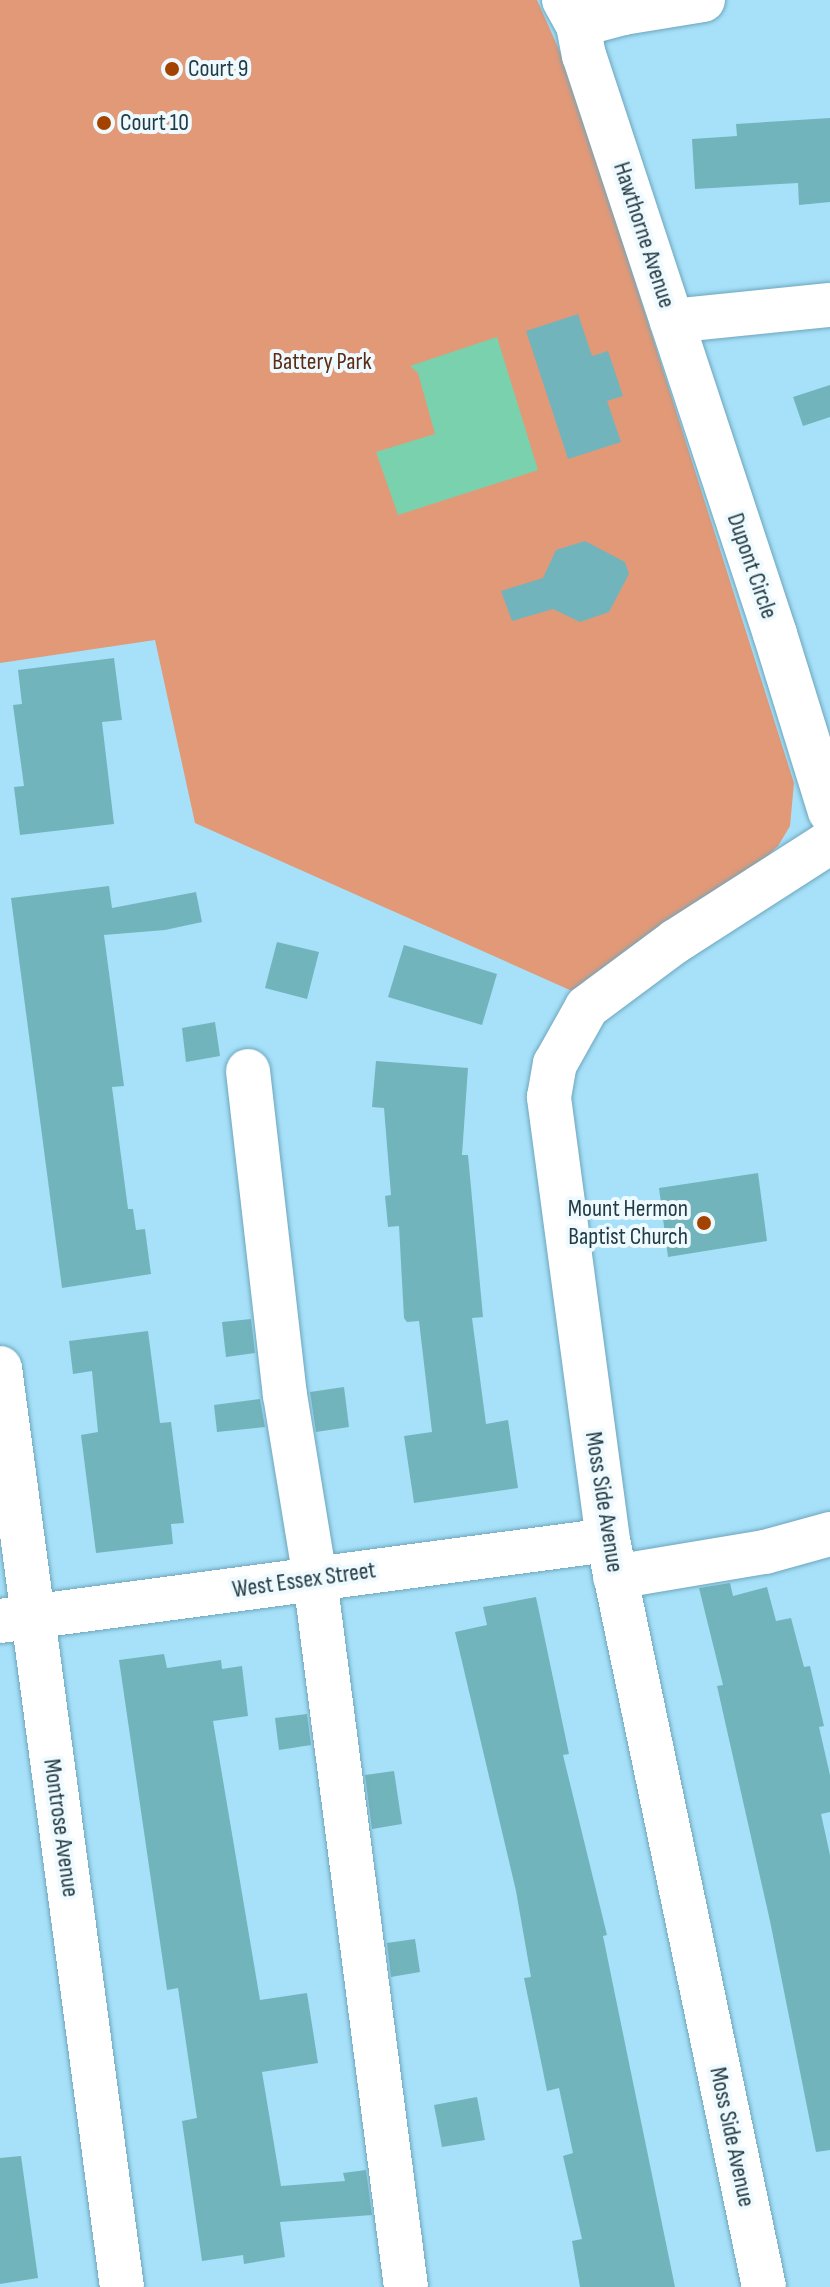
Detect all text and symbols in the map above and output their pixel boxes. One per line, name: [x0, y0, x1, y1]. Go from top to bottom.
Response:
place label: Court 9: [188, 55, 248, 83]
marker: Court 9: [163, 60, 181, 78]
place label: Court 10: [120, 109, 189, 137]
marker: Court 10: [95, 114, 113, 132]
street label: Hawthorne Avenue: [607, 158, 681, 312]
park label: Battery Park: [272, 348, 372, 376]
street label: Dupont Circle: [721, 509, 783, 623]
place label: Mount Hermon Baptist Church: [568, 1195, 688, 1251]
marker: Mount Hermon Baptist Church: [695, 1214, 713, 1232]
street label: Moss Side Avenue: [579, 1430, 629, 1574]
street label: West Essex Street: [231, 1556, 377, 1604]
street label: Montrose Avenue: [37, 1757, 85, 1899]
street label: Moss Side Avenue: [703, 2065, 761, 2209]

